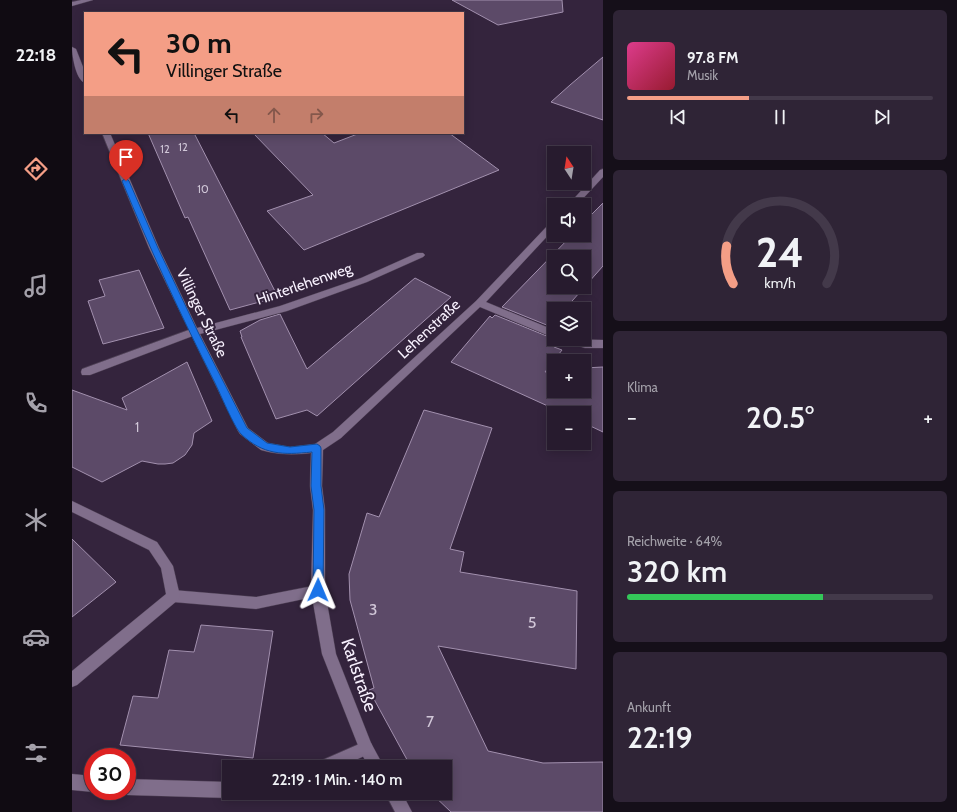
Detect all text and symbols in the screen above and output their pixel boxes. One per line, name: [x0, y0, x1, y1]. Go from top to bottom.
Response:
text: 30 m: [166, 26, 232, 60]
icon: left: [100, 28, 152, 80]
text: 22:18: [16, 44, 56, 66]
text: 97.8 FM: [687, 49, 738, 67]
text: Villinger Straße: [166, 60, 282, 82]
text: Musik: [687, 67, 718, 83]
icon: left: [221, 104, 243, 126]
icon: ahead: [263, 104, 285, 126]
icon: right: [305, 104, 327, 126]
icon: previous: [667, 106, 689, 128]
icon: pause: [769, 106, 791, 128]
icon: next: [871, 106, 893, 128]
pin: [109, 140, 143, 181]
house number: 12: [178, 140, 188, 154]
house number: 12: [160, 142, 170, 156]
icon: arrive: [115, 146, 137, 168]
north arrow: [547, 146, 591, 190]
map controls: [547, 146, 591, 450]
icon: directions: [22, 155, 50, 183]
house number: 10: [197, 182, 209, 196]
button: sound: [547, 198, 591, 242]
text: 24: [756, 226, 804, 276]
button: search: [547, 250, 591, 294]
street label: Hinterlehenweg: [254, 259, 355, 309]
street label: Villinger Straße: [173, 266, 231, 361]
icon: music: [22, 272, 50, 300]
text: km/h: [764, 273, 796, 291]
street label: Lehenstraße: [394, 295, 464, 362]
button: layers: [547, 302, 591, 346]
button: +: [547, 354, 591, 398]
text: Klima: [627, 379, 658, 395]
icon: phone: [22, 389, 50, 417]
text: 20.5°: [746, 399, 814, 436]
text: −: [627, 404, 637, 431]
text: +: [923, 404, 933, 431]
button: −: [547, 406, 591, 450]
house number: 1: [135, 419, 139, 435]
icon: climate: [22, 506, 50, 534]
text: Reichweite · 64%: [627, 533, 722, 549]
text: 320 km: [627, 553, 727, 590]
position arrow: [297, 569, 339, 611]
house number: 3: [369, 600, 377, 619]
house number: 5: [528, 613, 536, 632]
icon: car: [22, 623, 50, 651]
street label: Karlstraße: [336, 635, 382, 715]
text: Ankunft: [627, 699, 671, 715]
house number: 7: [426, 712, 434, 731]
text: 22:19: [627, 719, 693, 756]
icon: filters: [22, 739, 50, 767]
speed limit sign: 30: [84, 748, 136, 800]
text: 22:19 · 1 Min. · 140 m: [272, 771, 402, 789]

